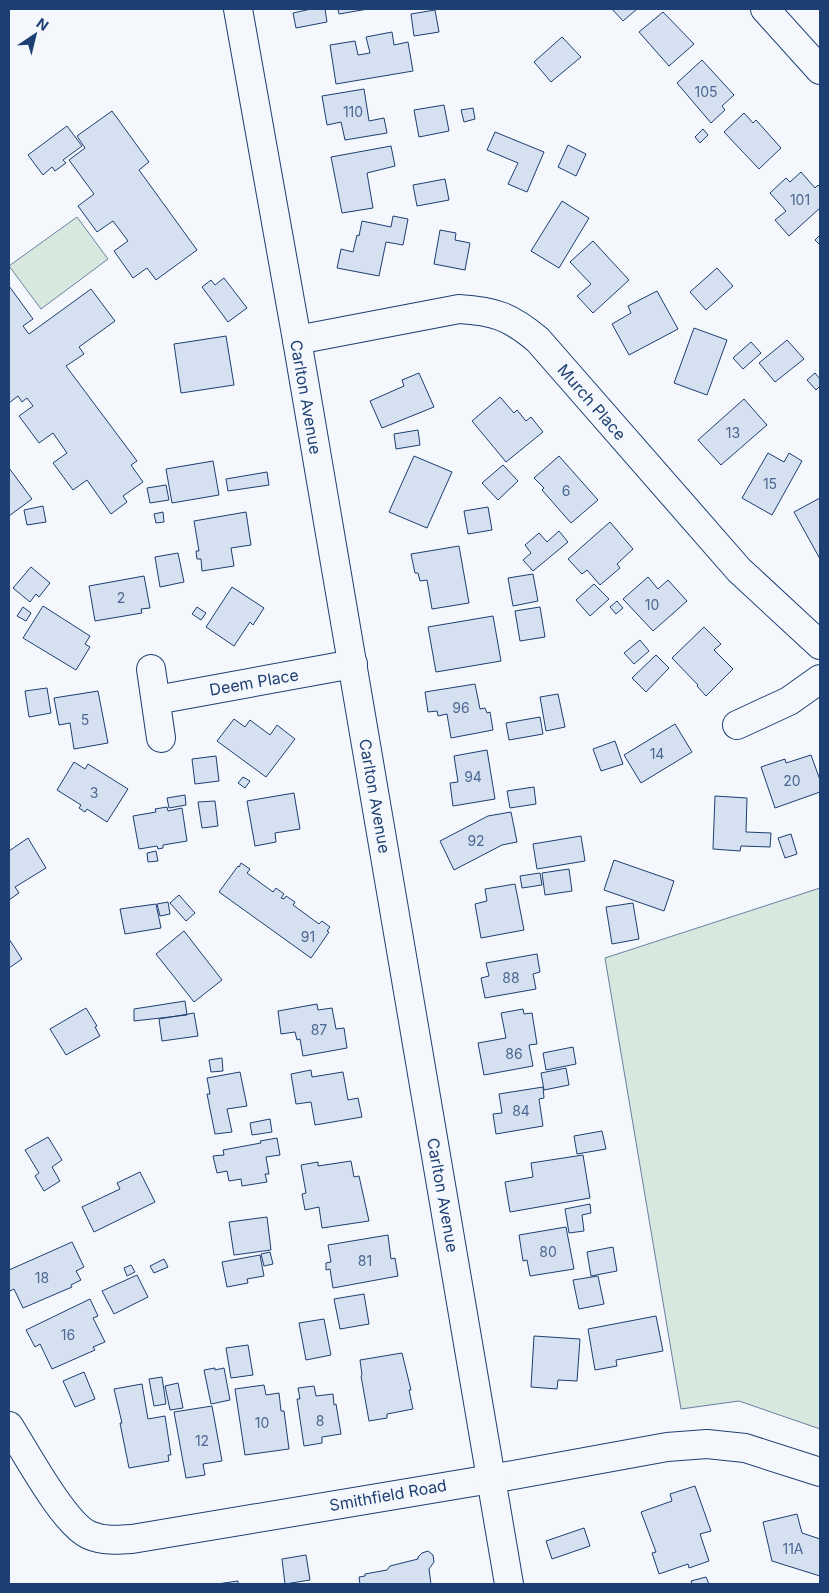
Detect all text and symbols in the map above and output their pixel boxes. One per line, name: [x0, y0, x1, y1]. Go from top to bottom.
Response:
north arrow: [10, 10, 60, 60]
text: N: [33, 14, 52, 34]
house number: 105: [694, 83, 718, 100]
house number: 110: [343, 103, 363, 120]
house number: 101: [790, 191, 810, 208]
street label: Carlton Avenue: [286, 338, 326, 456]
street label: Murch Place: [554, 360, 630, 444]
house number: 13: [726, 424, 740, 441]
house number: 15: [763, 475, 777, 492]
house number: 6: [562, 482, 570, 499]
house number: 2: [117, 589, 125, 606]
house number: 10: [645, 596, 659, 613]
street label: Deem Place: [208, 664, 300, 700]
house number: 96: [452, 699, 470, 716]
house number: 5: [81, 711, 89, 728]
street label: Carlton Avenue: [355, 737, 395, 855]
house number: 14: [650, 745, 664, 762]
house number: 94: [464, 768, 482, 785]
house number: 20: [783, 772, 801, 789]
house number: 3: [90, 784, 98, 801]
house number: 92: [467, 832, 485, 849]
house number: 91: [301, 928, 315, 945]
house number: 88: [502, 969, 520, 986]
house number: 87: [311, 1021, 327, 1038]
house number: 86: [505, 1045, 523, 1062]
house number: 84: [512, 1102, 530, 1119]
street label: Carlton Avenue: [423, 1136, 463, 1254]
house number: 80: [539, 1243, 557, 1260]
house number: 81: [358, 1252, 372, 1269]
house number: 18: [35, 1269, 49, 1286]
house number: 16: [61, 1326, 75, 1343]
house number: 8: [316, 1412, 324, 1429]
house number: 10: [255, 1414, 269, 1431]
house number: 12: [195, 1432, 209, 1449]
street label: Smithfield Road: [328, 1475, 448, 1515]
house number: 11A: [782, 1540, 804, 1557]

